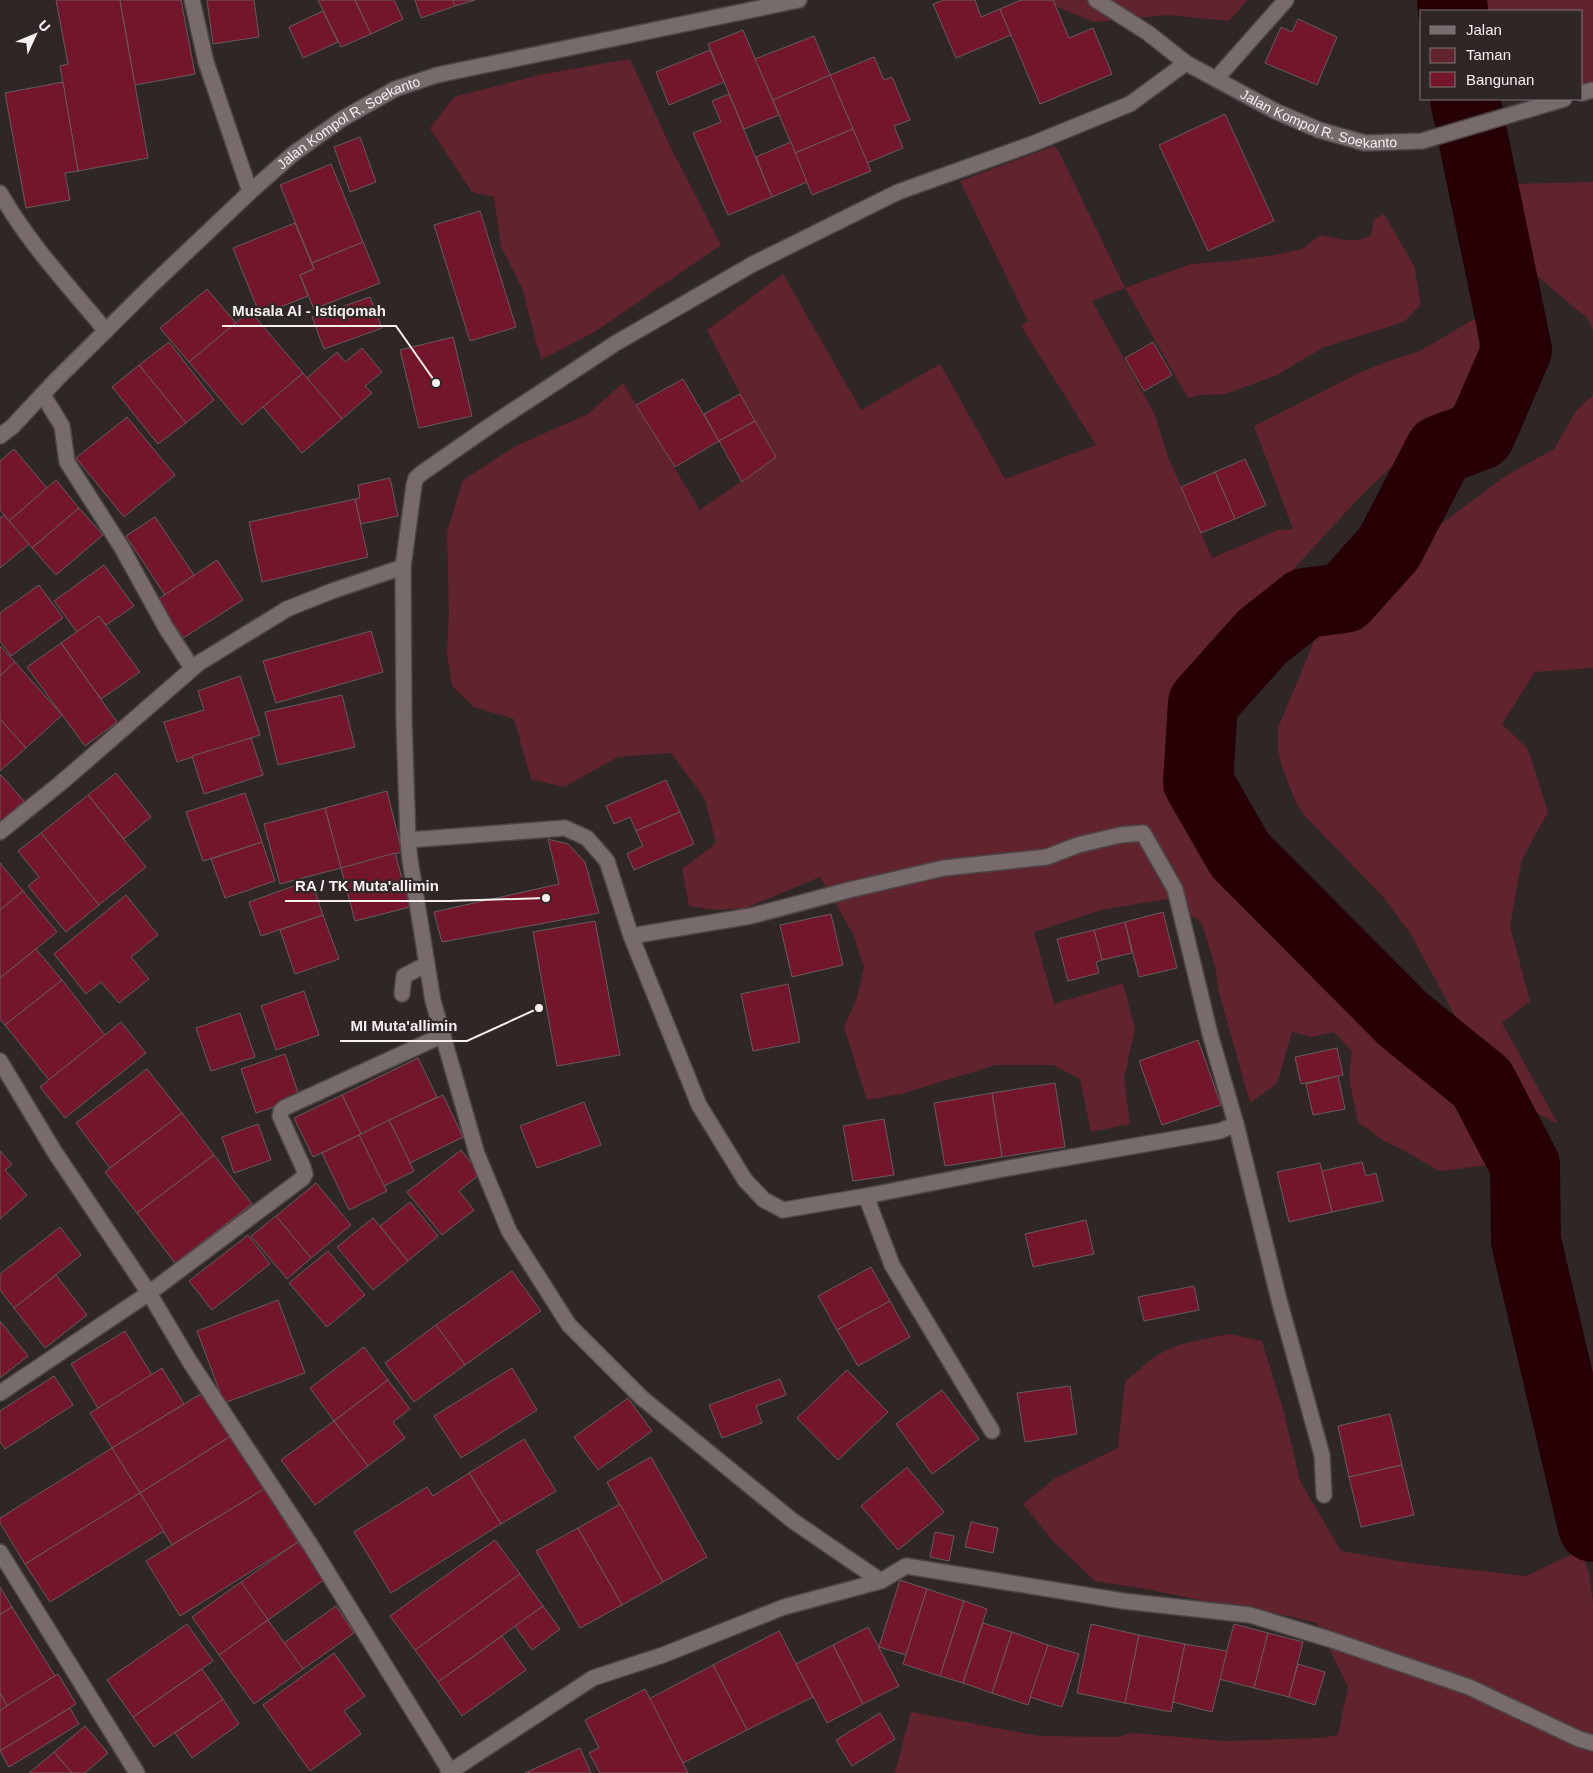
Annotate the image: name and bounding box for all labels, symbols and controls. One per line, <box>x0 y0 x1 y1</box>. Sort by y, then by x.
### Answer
north arrow <box>10 10 60 60</box>
legend <box>1420 10 1583 100</box>
text: U <box>35 17 54 35</box>
text: Jalan <box>1466 21 1502 38</box>
text: Taman <box>1466 46 1511 63</box>
text: Bangunan <box>1466 71 1534 88</box>
street label: Jalan Kompol R. Soekanto <box>274 73 422 173</box>
street label: Jalan Kompol R. Soekanto <box>1238 86 1398 151</box>
callout: Musala Al - Istiqomah <box>222 296 396 326</box>
text: Musala Al - Istiqomah <box>232 302 386 319</box>
callout: RA / TK Muta'allimin <box>285 871 449 901</box>
text: RA / TK Muta'allimin <box>295 877 439 894</box>
callout: MI Muta'allimin <box>340 1011 467 1041</box>
text: MI Muta'allimin <box>351 1017 457 1034</box>

